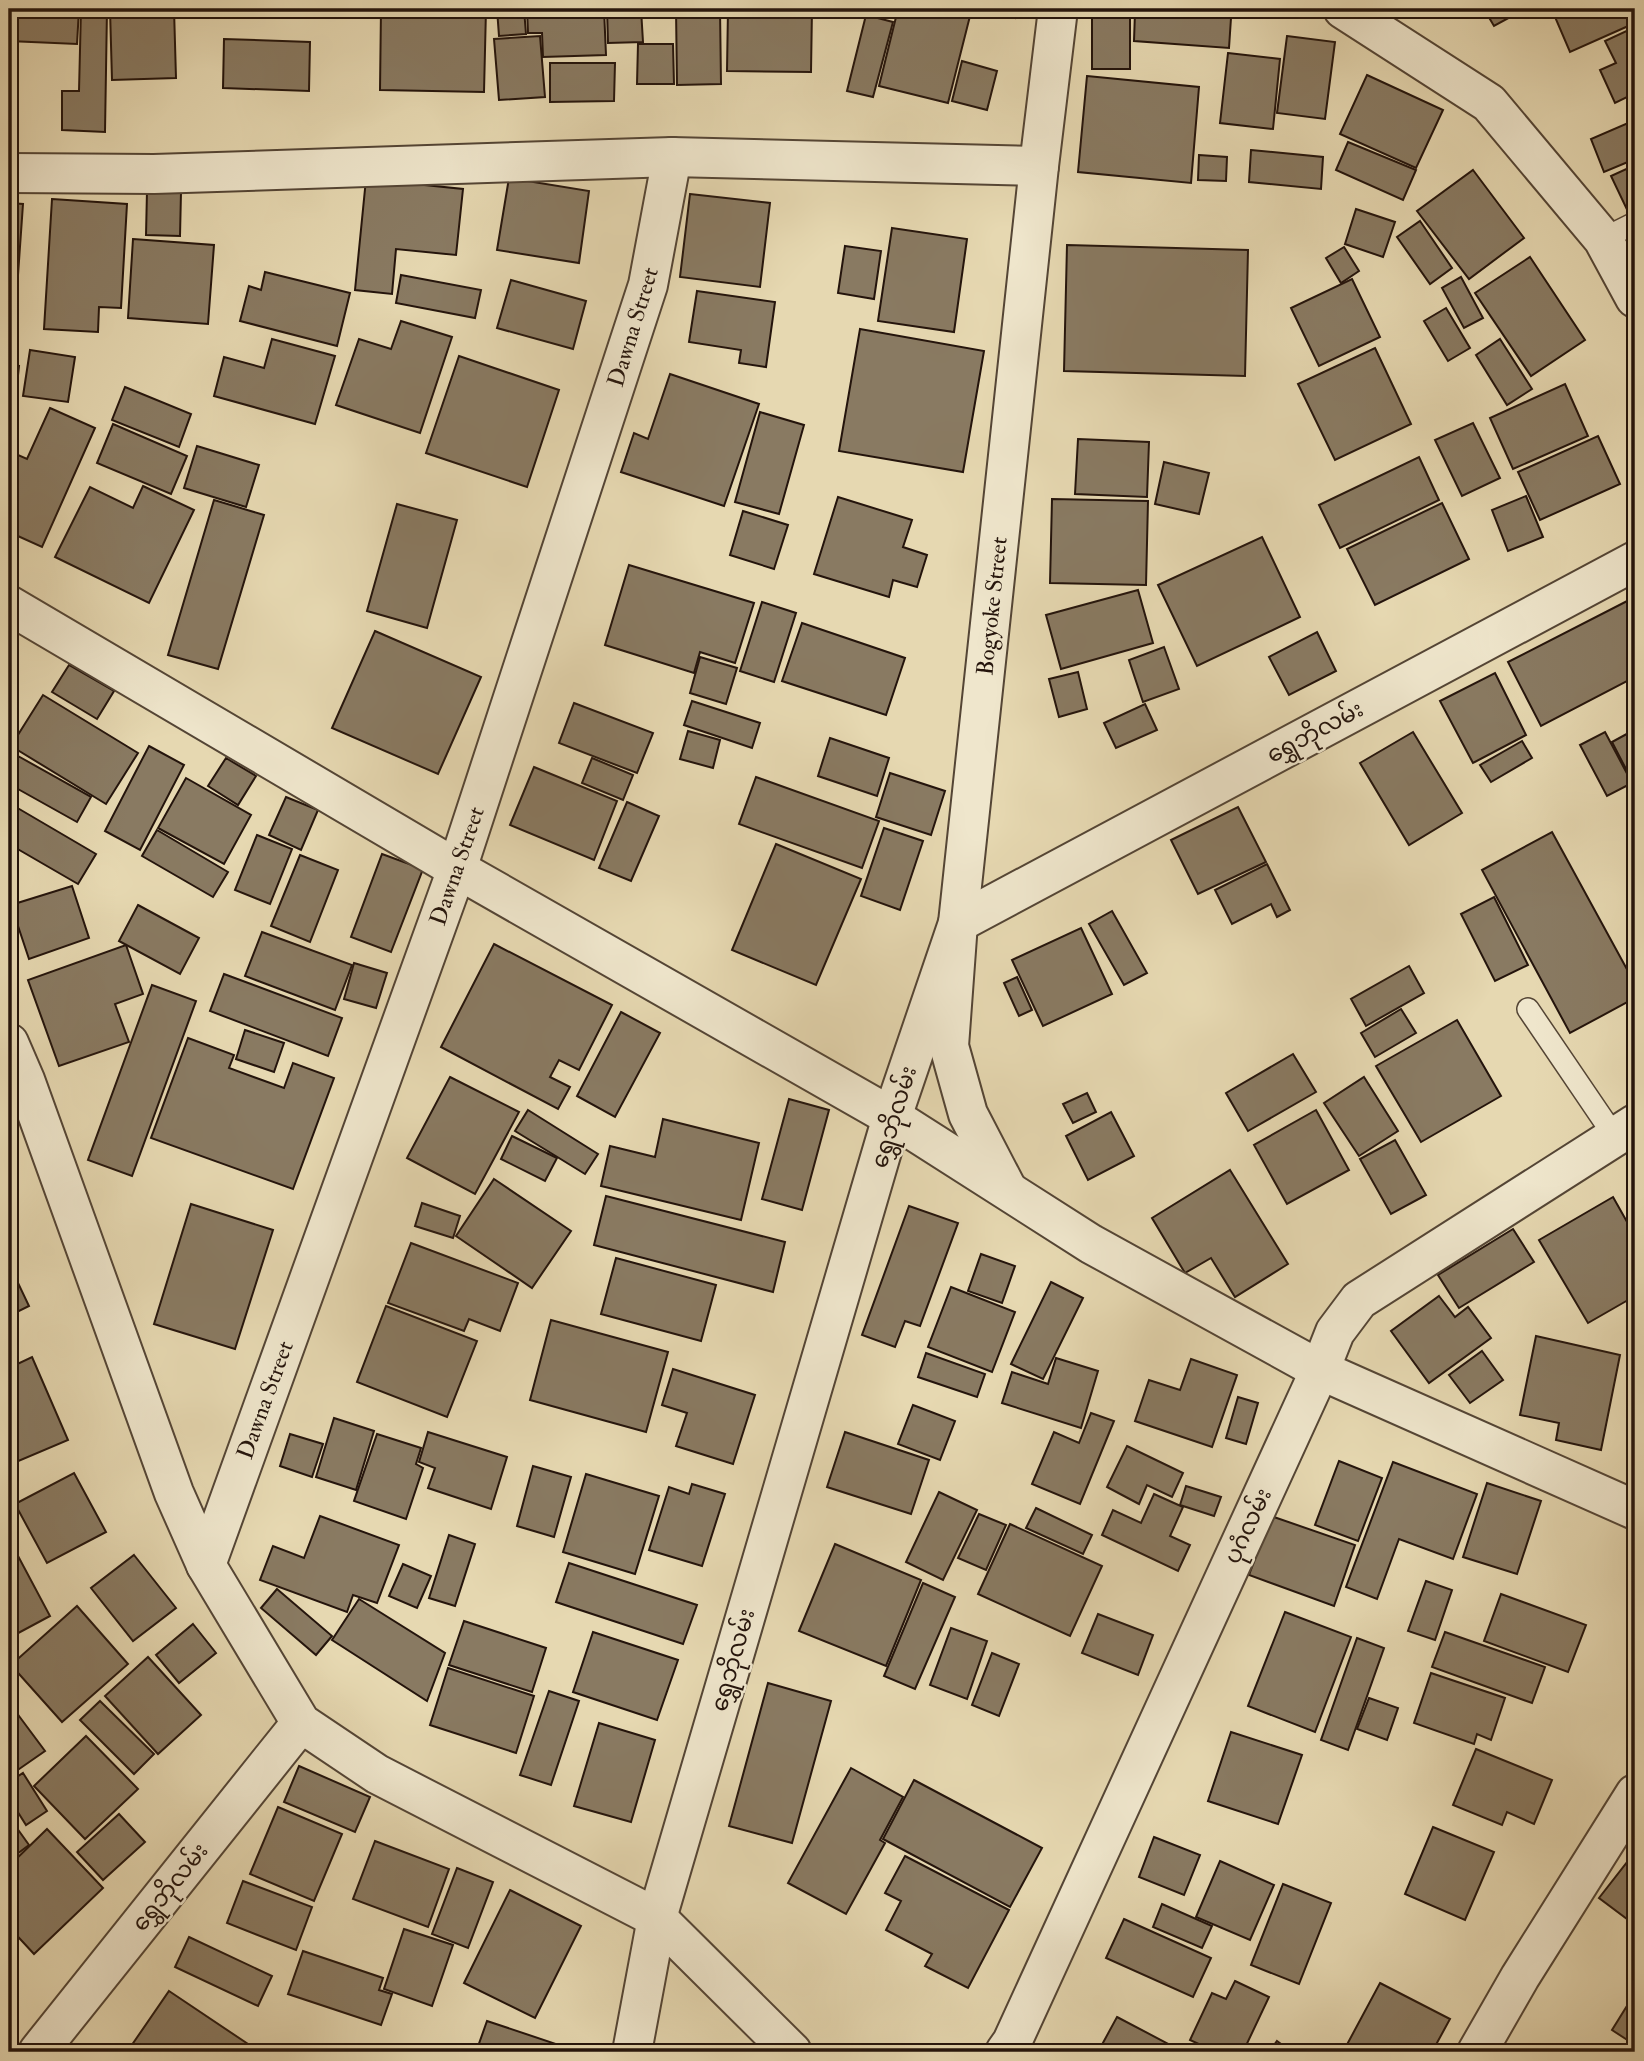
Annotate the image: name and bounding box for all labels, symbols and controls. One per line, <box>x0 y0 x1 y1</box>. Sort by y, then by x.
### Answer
street label: Dawna Street <box>601 264 665 390</box>
street label: Bogyoke Street <box>970 535 1014 677</box>
street label: ရွှေဘိုလမ်း <box>1261 693 1370 773</box>
street label: Dawna Street <box>423 803 491 929</box>
street label: ရွှေဘိုလမ်း <box>863 1062 927 1173</box>
street label: Dawna Street <box>230 1337 300 1463</box>
street label: ပုဂံလမ်း <box>1216 1483 1282 1570</box>
street label: ရွှေဘိုလမ်း <box>703 1605 765 1716</box>
street label: ရွှေဘိုလမ်း <box>124 1836 218 1940</box>

